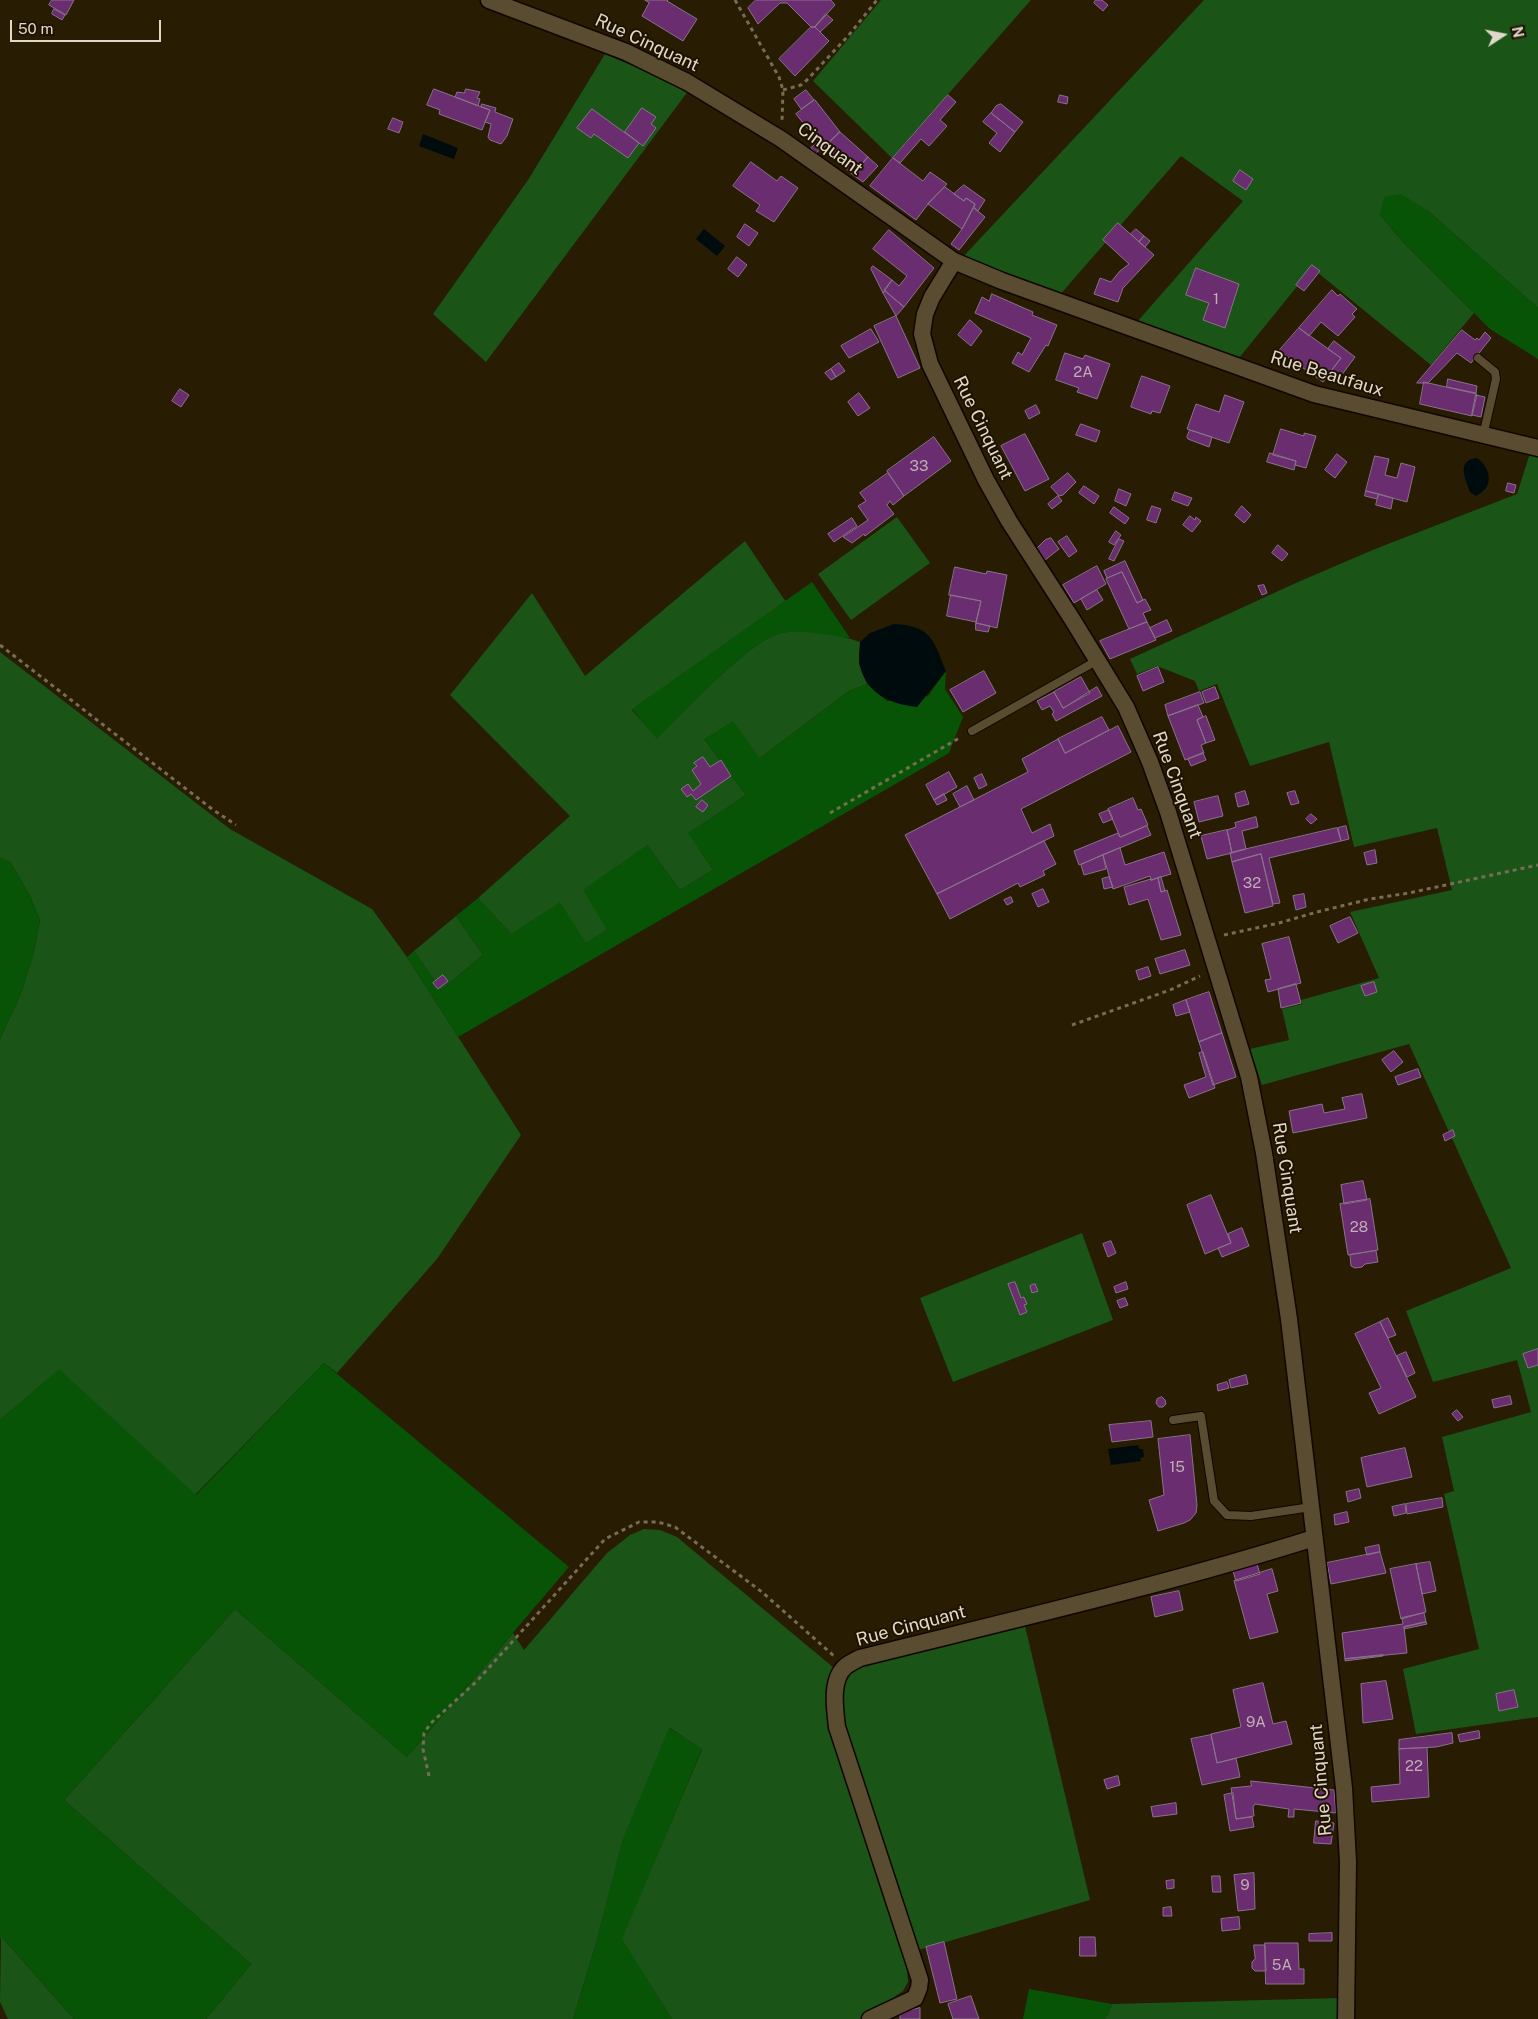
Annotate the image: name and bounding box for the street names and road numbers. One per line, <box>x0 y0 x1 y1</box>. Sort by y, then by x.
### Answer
street label: Rue Cinquant <box>591 9 703 77</box>
street label: Cinquant <box>793 118 867 180</box>
street label: Rue Beaufaux <box>1268 347 1386 401</box>
street label: Rue Cinquant <box>949 373 1017 483</box>
street label: Rue Cinquant <box>1148 728 1206 842</box>
street label: Rue Cinquant <box>1268 1121 1306 1235</box>
street label: Rue Cinquant <box>854 1601 968 1651</box>
street label: Rue Cinquant <box>1305 1723 1337 1837</box>

